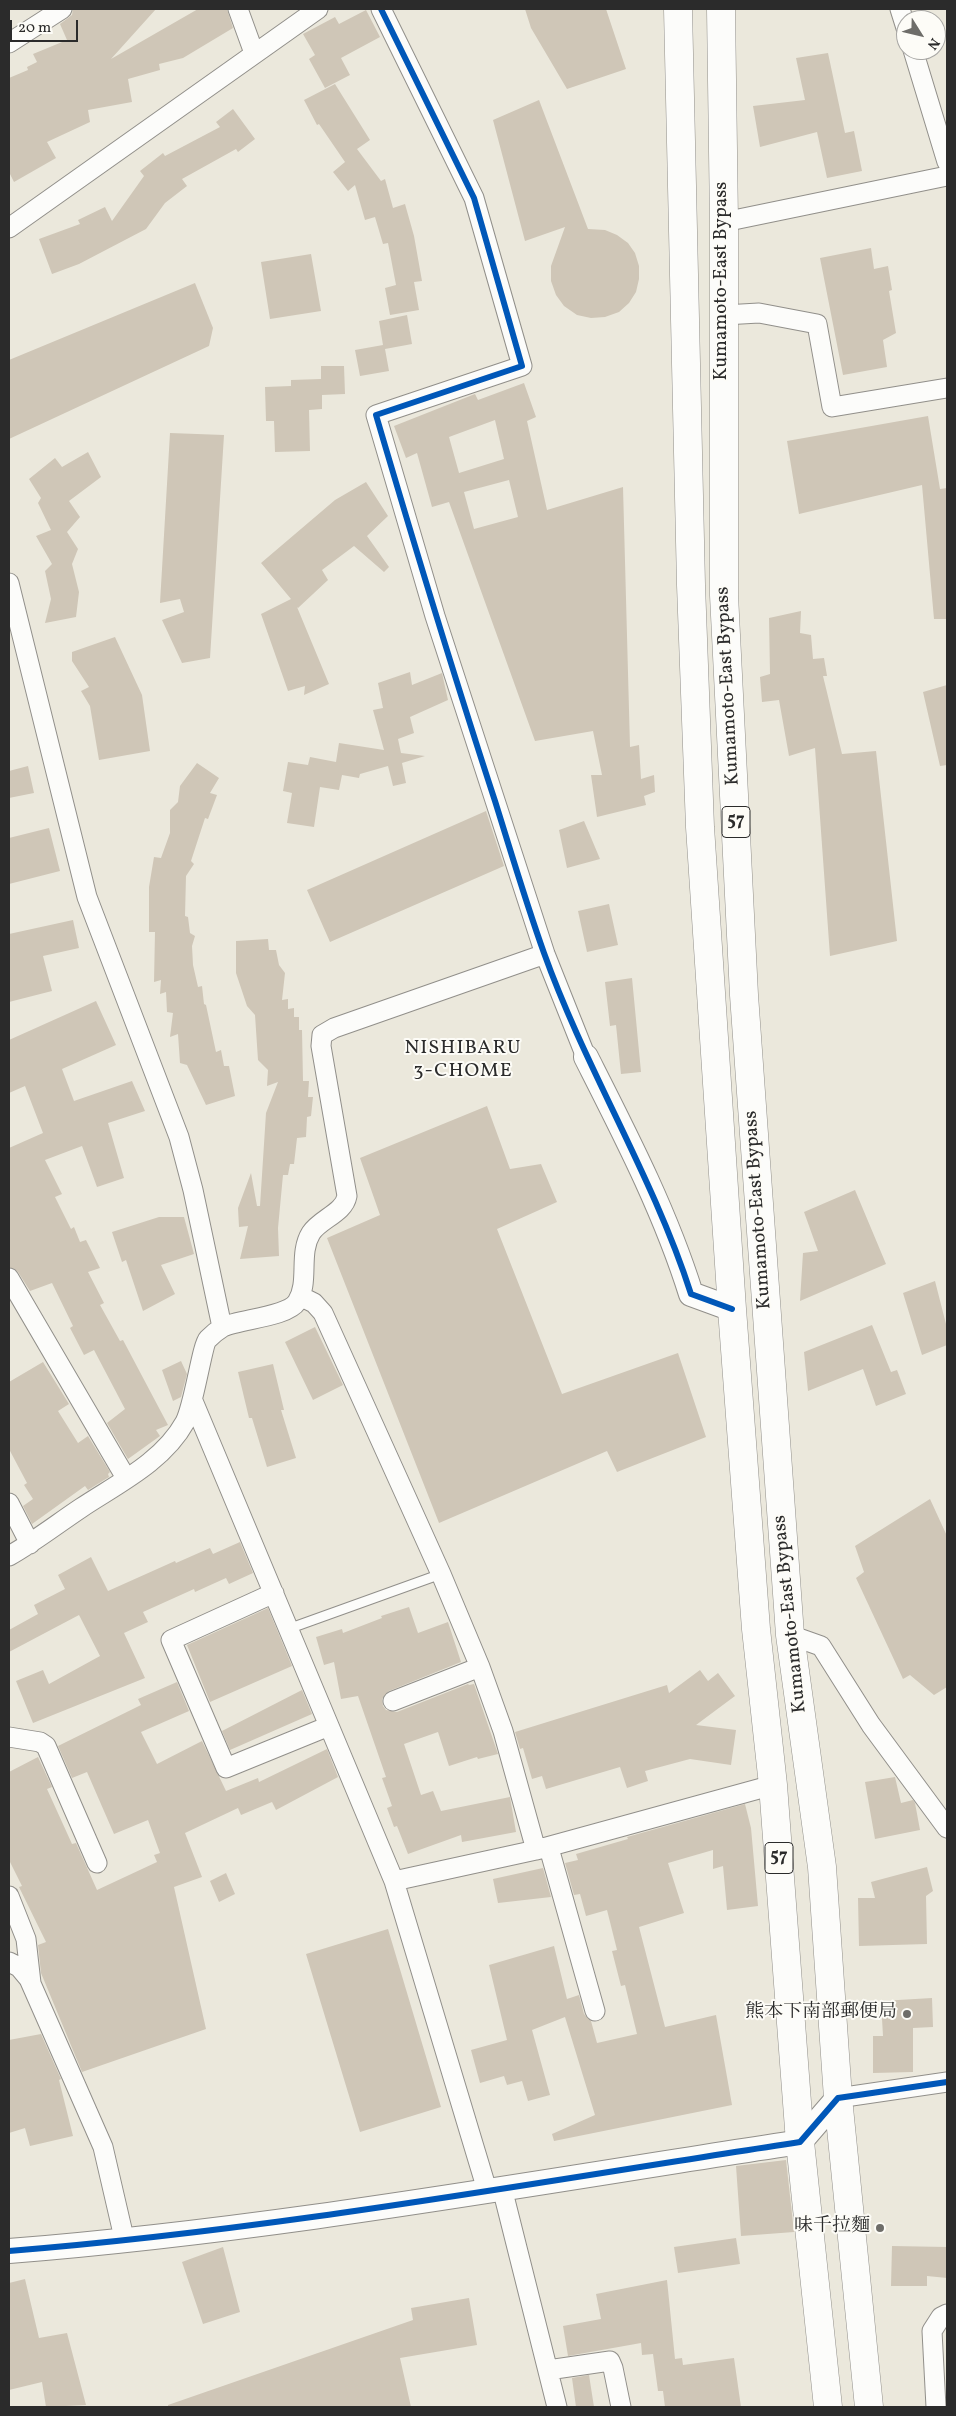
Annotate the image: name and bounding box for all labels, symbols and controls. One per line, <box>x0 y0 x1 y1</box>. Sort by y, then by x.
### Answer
scale bar <box>12 10 80 42</box>
north arrow <box>896 10 946 60</box>
text: 20 m <box>18 18 51 39</box>
text: N <box>922 34 943 53</box>
street label: Kumamoto-East Bypass <box>712 182 734 380</box>
street label: Kumamoto-East Bypass <box>712 586 746 786</box>
road number: 57 <box>722 806 750 838</box>
district label: NISHIBARU 3-CHOME <box>403 1037 523 1084</box>
street label: Kumamoto-East Bypass <box>741 1110 777 1310</box>
street label: Kumamoto-East Bypass <box>769 1514 813 1714</box>
road number: 57 <box>765 1842 793 1874</box>
place label: 熊本下南部郵便局 <box>745 2003 897 2025</box>
marker: 熊本下南部郵便局 <box>901 2008 913 2020</box>
place label: 味千拉麵 <box>794 2217 870 2239</box>
marker: 味千拉麵 <box>874 2222 886 2234</box>

